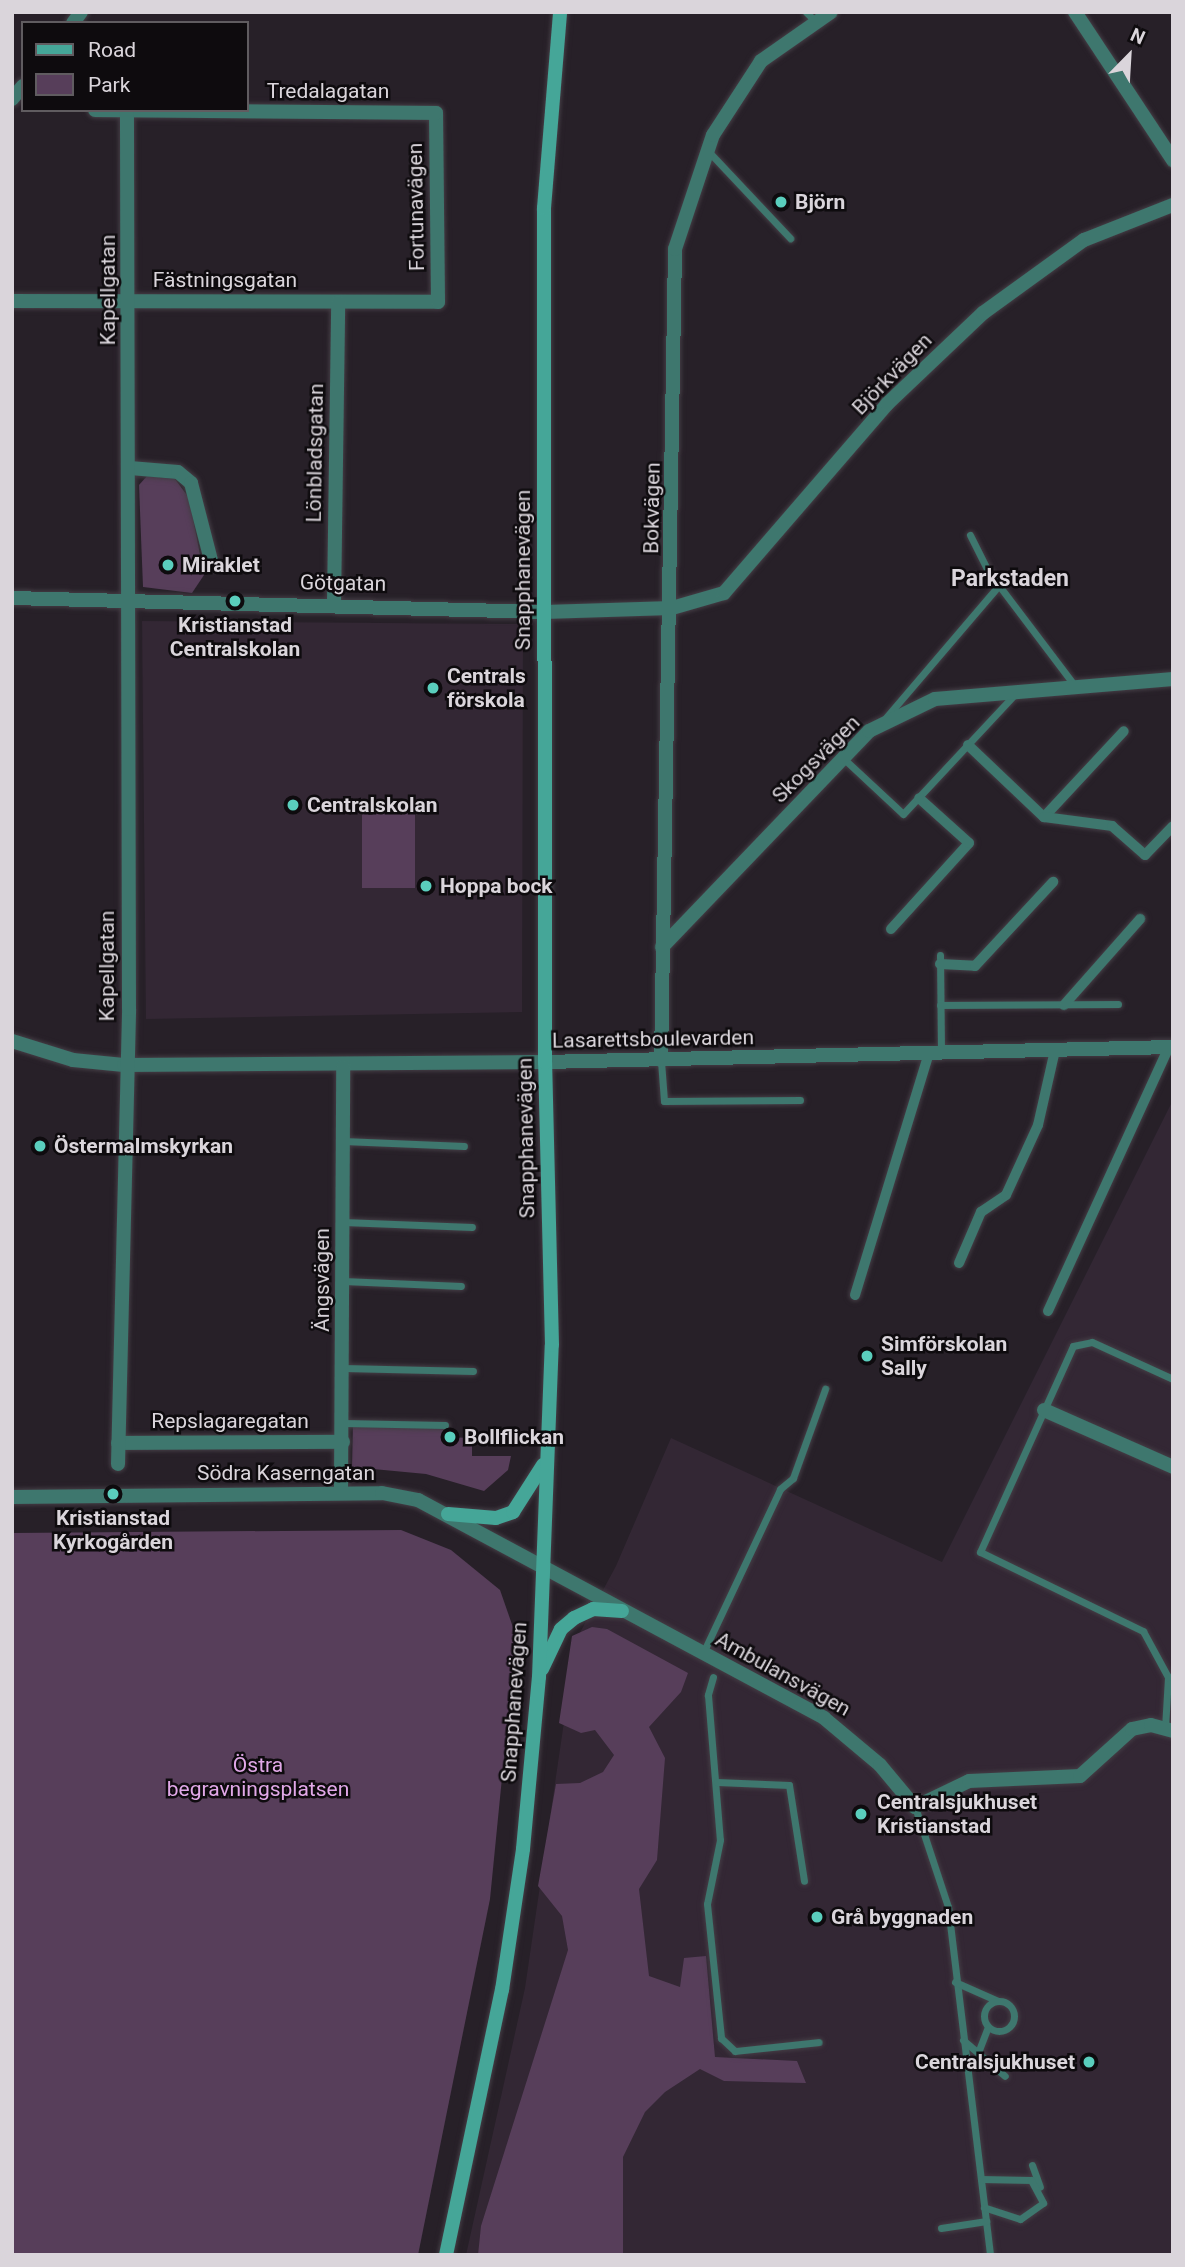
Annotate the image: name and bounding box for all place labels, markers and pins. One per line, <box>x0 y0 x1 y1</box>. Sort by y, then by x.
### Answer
place label: Björn <box>795 189 845 215</box>
marker: Björn <box>773 194 789 210</box>
place label: Miraklet <box>182 552 260 578</box>
marker: Miraklet <box>160 557 176 573</box>
marker: Kristianstad Centralskolan <box>227 593 243 609</box>
place label: Kristianstad Centralskolan <box>170 612 300 662</box>
place label: Centrals förskola <box>447 663 526 713</box>
marker: Centrals förskola <box>425 680 441 696</box>
place label: Centralskolan <box>307 792 438 818</box>
marker: Centralskolan <box>285 797 301 813</box>
place label: Hoppa bock <box>440 873 553 899</box>
marker: Hoppa bock <box>418 878 434 894</box>
place label: Östermalmskyrkan <box>54 1133 233 1159</box>
marker: Östermalmskyrkan <box>32 1138 48 1154</box>
place label: Simförskolan Sally <box>881 1331 1007 1381</box>
marker: Simförskolan Sally <box>859 1348 875 1364</box>
place label: Bollflickan <box>464 1424 564 1450</box>
marker: Bollflickan <box>442 1429 458 1445</box>
marker: Kristianstad Kyrkogården <box>105 1486 121 1502</box>
place label: Kristianstad Kyrkogården <box>53 1505 173 1555</box>
place label: Centralsjukhuset Kristianstad <box>877 1789 1037 1839</box>
marker: Centralsjukhuset Kristianstad <box>851 1804 871 1824</box>
place label: Grå byggnaden <box>831 1904 973 1930</box>
marker: Grå byggnaden <box>809 1909 825 1925</box>
place label: Centralsjukhuset <box>915 2049 1075 2075</box>
marker: Centralsjukhuset <box>1081 2054 1097 2070</box>

